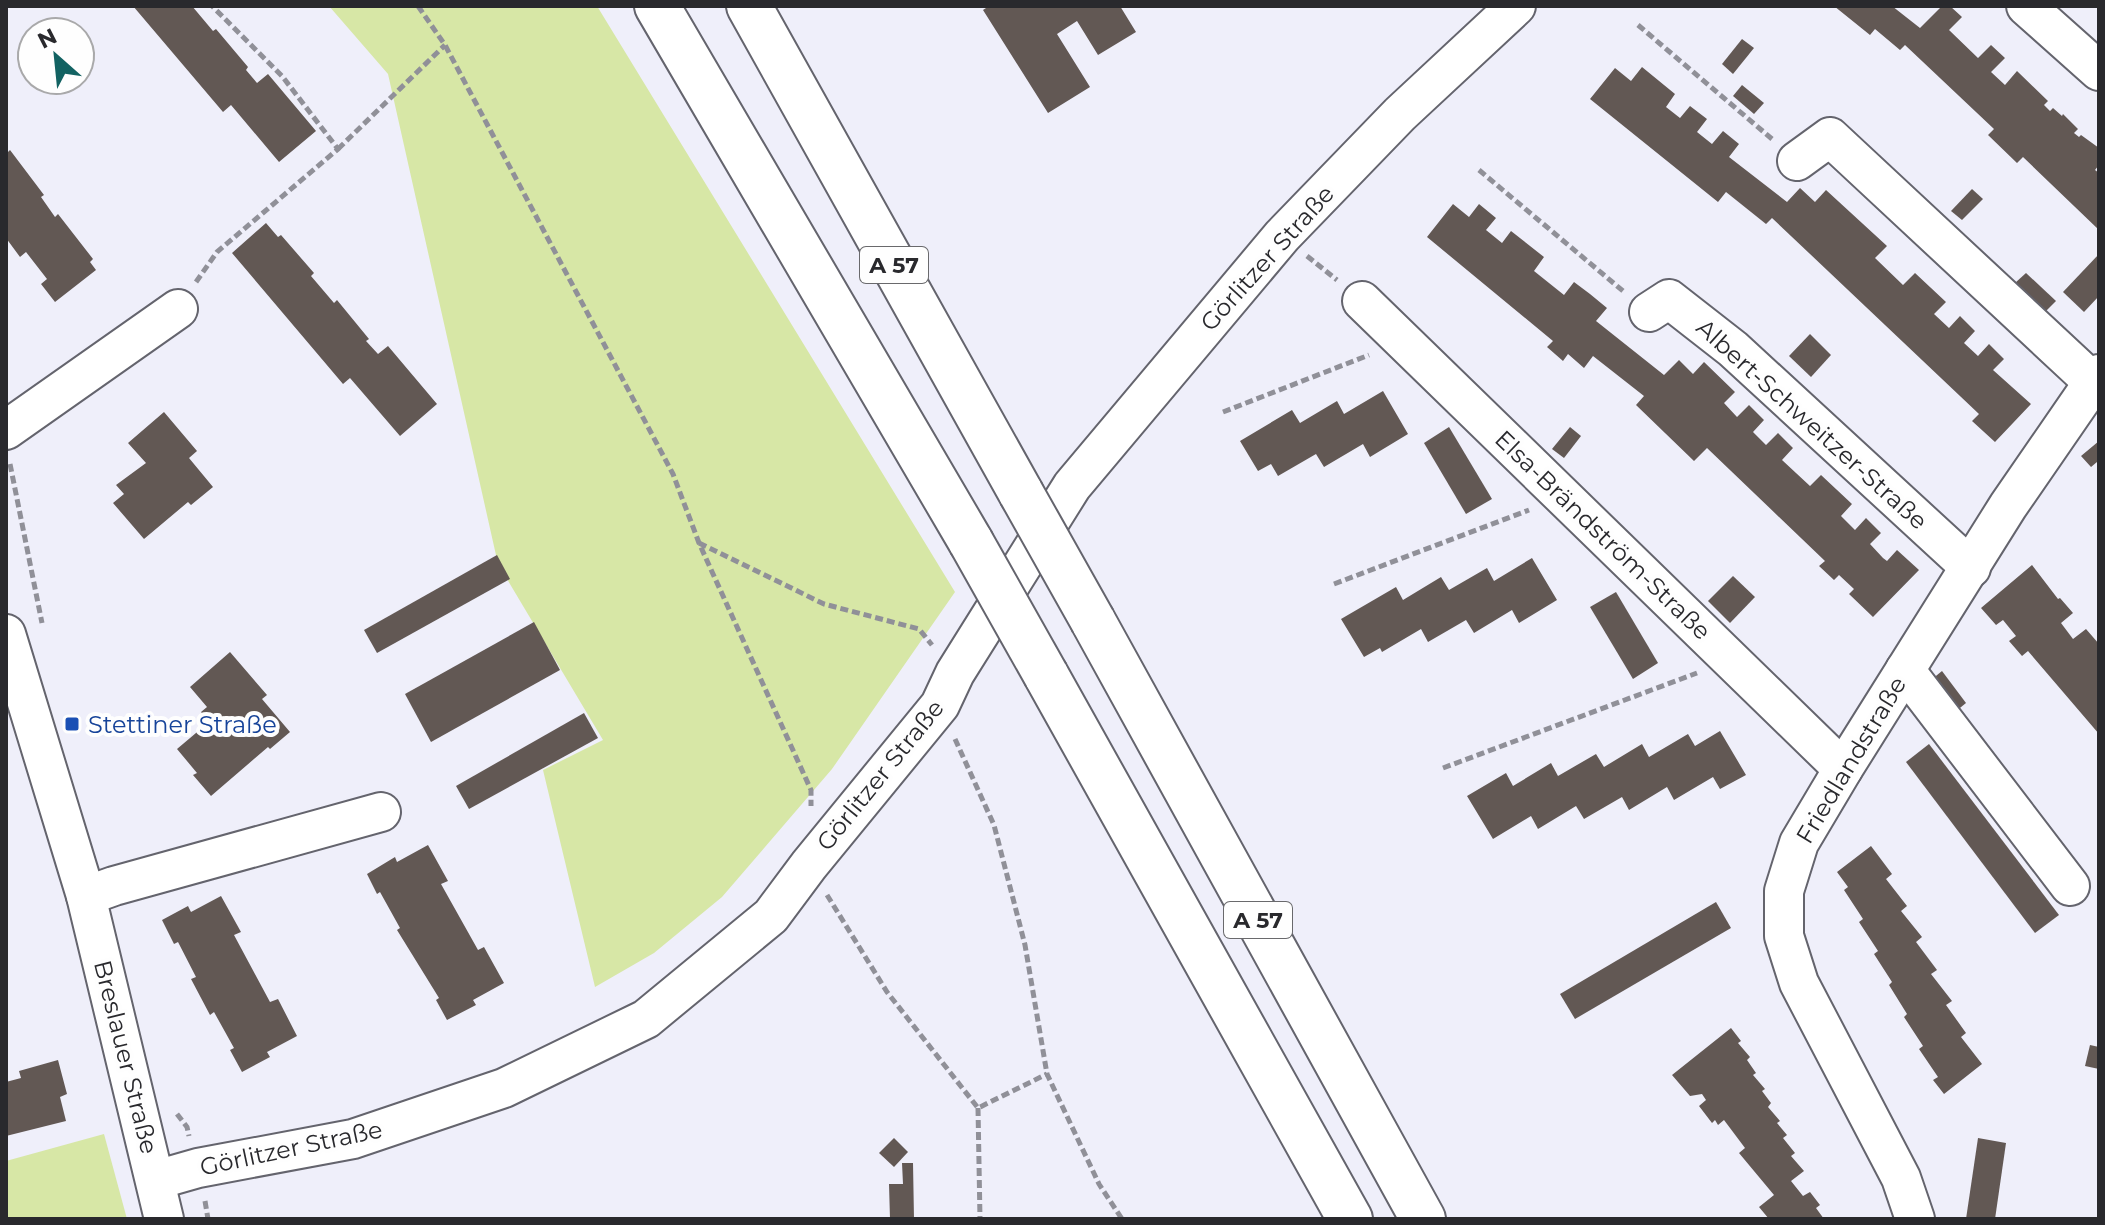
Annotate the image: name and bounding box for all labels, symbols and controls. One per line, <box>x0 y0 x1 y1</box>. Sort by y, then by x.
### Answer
north arrow <box>16 16 96 96</box>
text: N <box>33 23 61 55</box>
street label: Görlitzer Straße <box>1194 179 1340 337</box>
road number: A 57 <box>860 247 928 283</box>
street label: Albert-Schweitzer-Straße <box>1691 313 1933 535</box>
street label: Elsa-Brändström-Straße <box>1489 424 1717 646</box>
street label: Friedlandstraße <box>1790 671 1912 849</box>
street label: Görlitzer Straße <box>810 694 950 856</box>
place label: Stettiner Straße <box>88 710 277 739</box>
marker: Stettiner Straße <box>63 715 81 733</box>
road number: A 57 <box>1224 902 1292 938</box>
street label: Breslauer Straße <box>88 957 164 1157</box>
street label: Görlitzer Straße <box>197 1115 385 1181</box>

